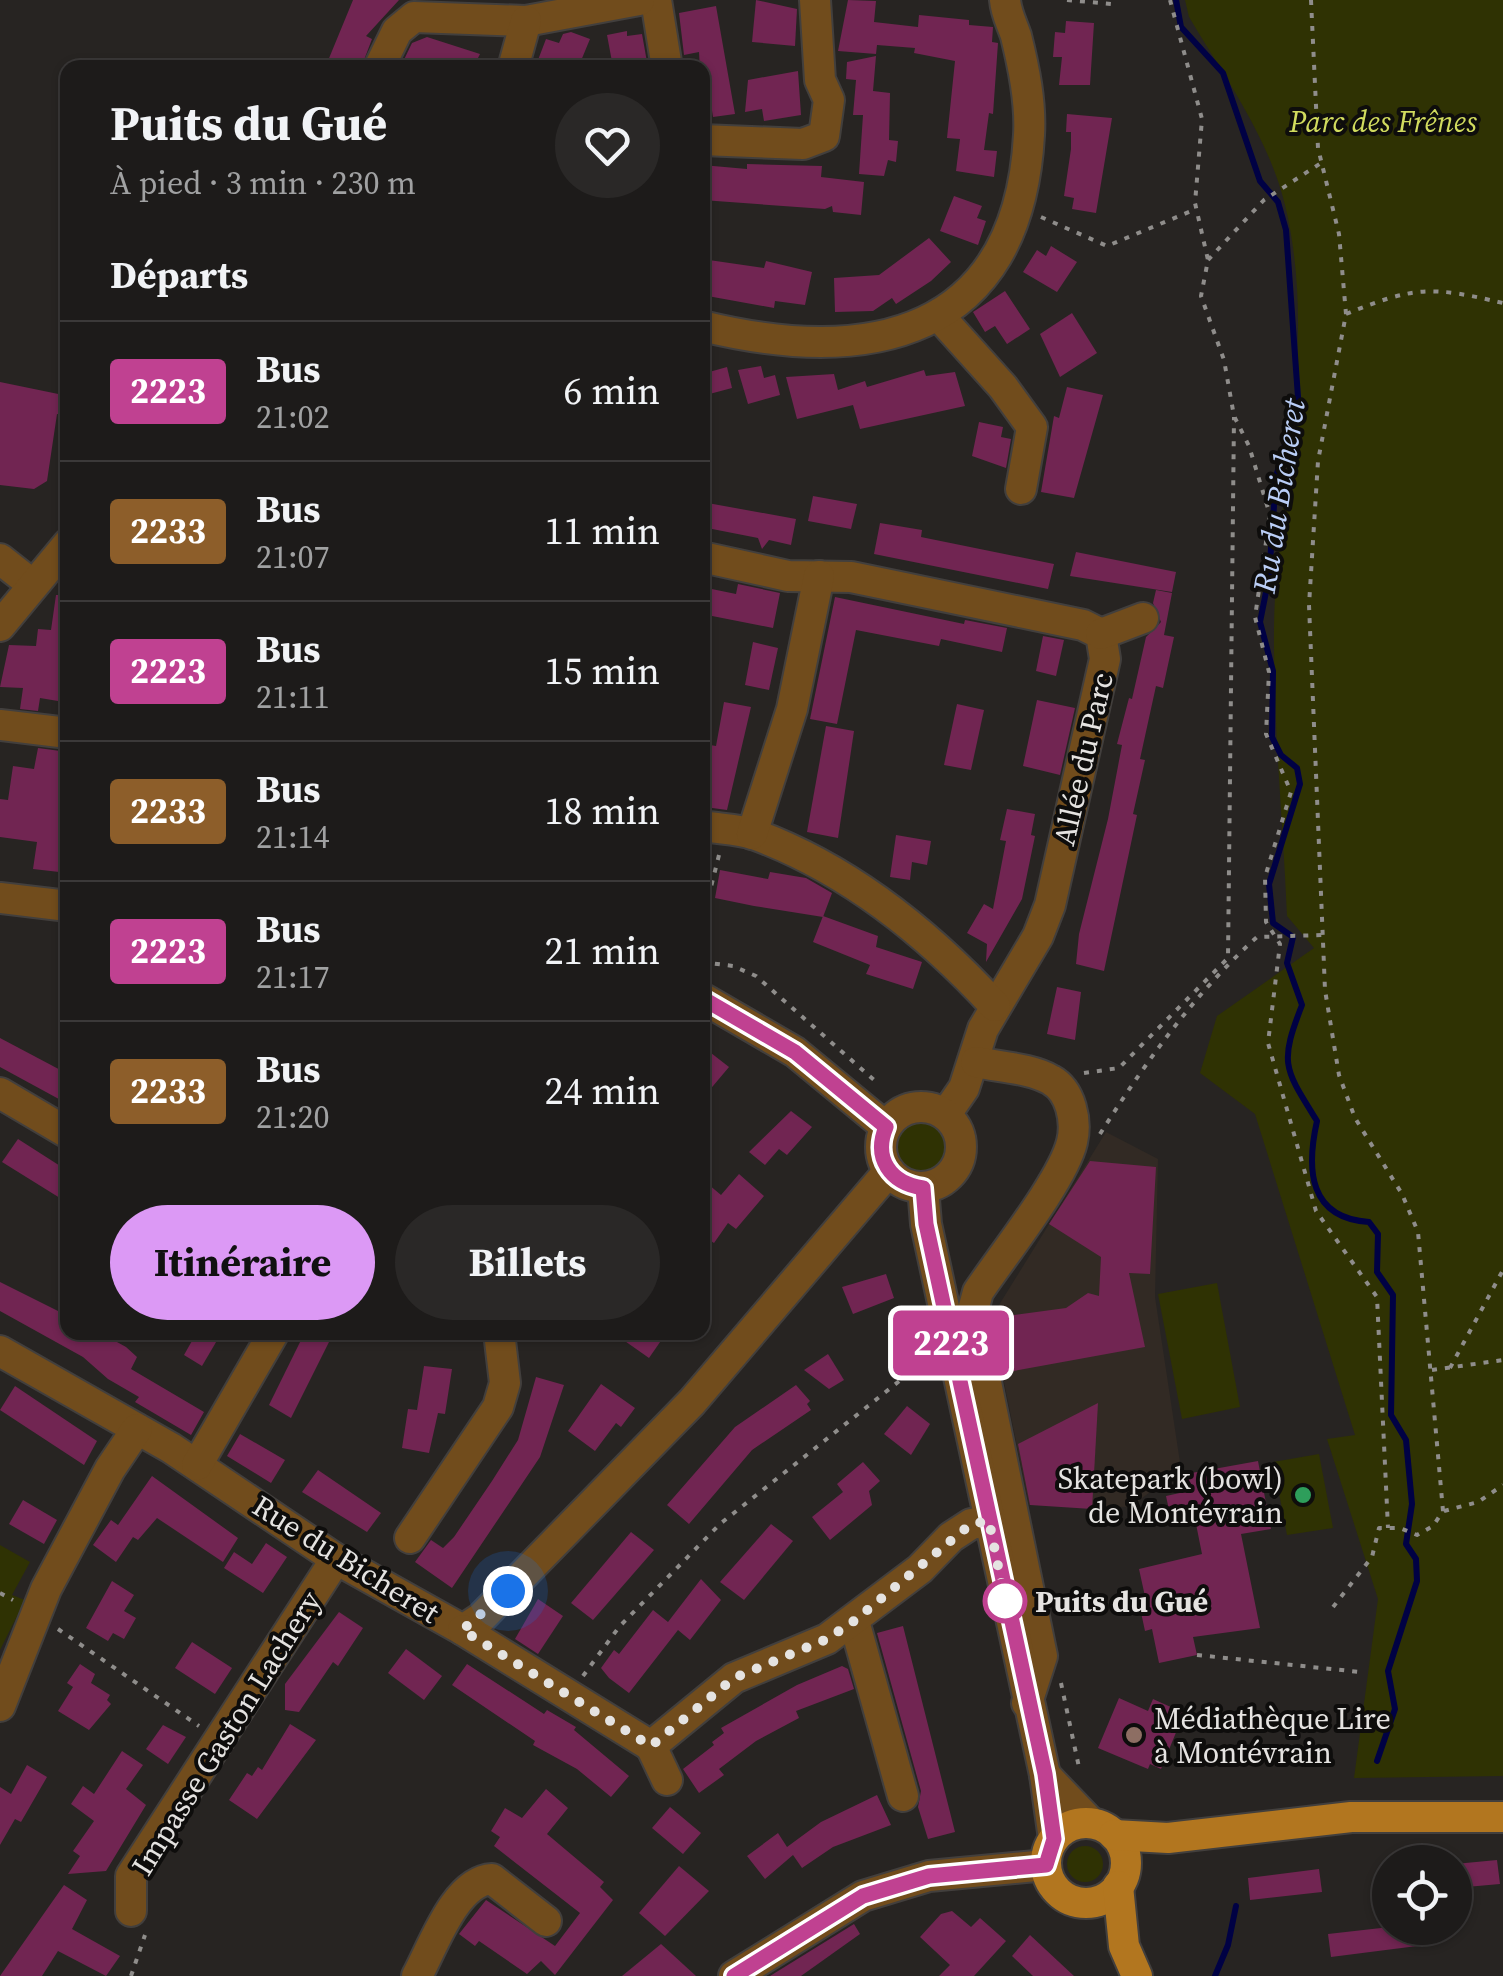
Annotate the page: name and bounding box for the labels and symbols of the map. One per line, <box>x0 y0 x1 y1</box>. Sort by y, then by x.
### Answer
park label: Parc des Frênes <box>1288 101 1477 142</box>
water label: Ru du Bicheret <box>1242 394 1316 597</box>
street label: Allée du Parc <box>1043 668 1123 850</box>
line badge: 2223 <box>881 1310 1021 1376</box>
place label: Skatepark (bowl) de Montévrain <box>1058 1458 1283 1533</box>
marker: Skatepark (bowl) de Montévrain <box>1292 1484 1314 1506</box>
street label: Rue du Bicheret <box>245 1485 447 1633</box>
your location <box>483 1566 533 1616</box>
marker: Puits du Gué <box>984 1580 1026 1622</box>
place label: Puits du Gué <box>1035 1581 1208 1622</box>
street label: Impasse Gaston Lachery <box>122 1582 331 1883</box>
place label: Médiathèque Lire à Montévrain <box>1154 1698 1391 1773</box>
marker: Médiathèque Lire à Montévrain <box>1123 1724 1145 1746</box>

